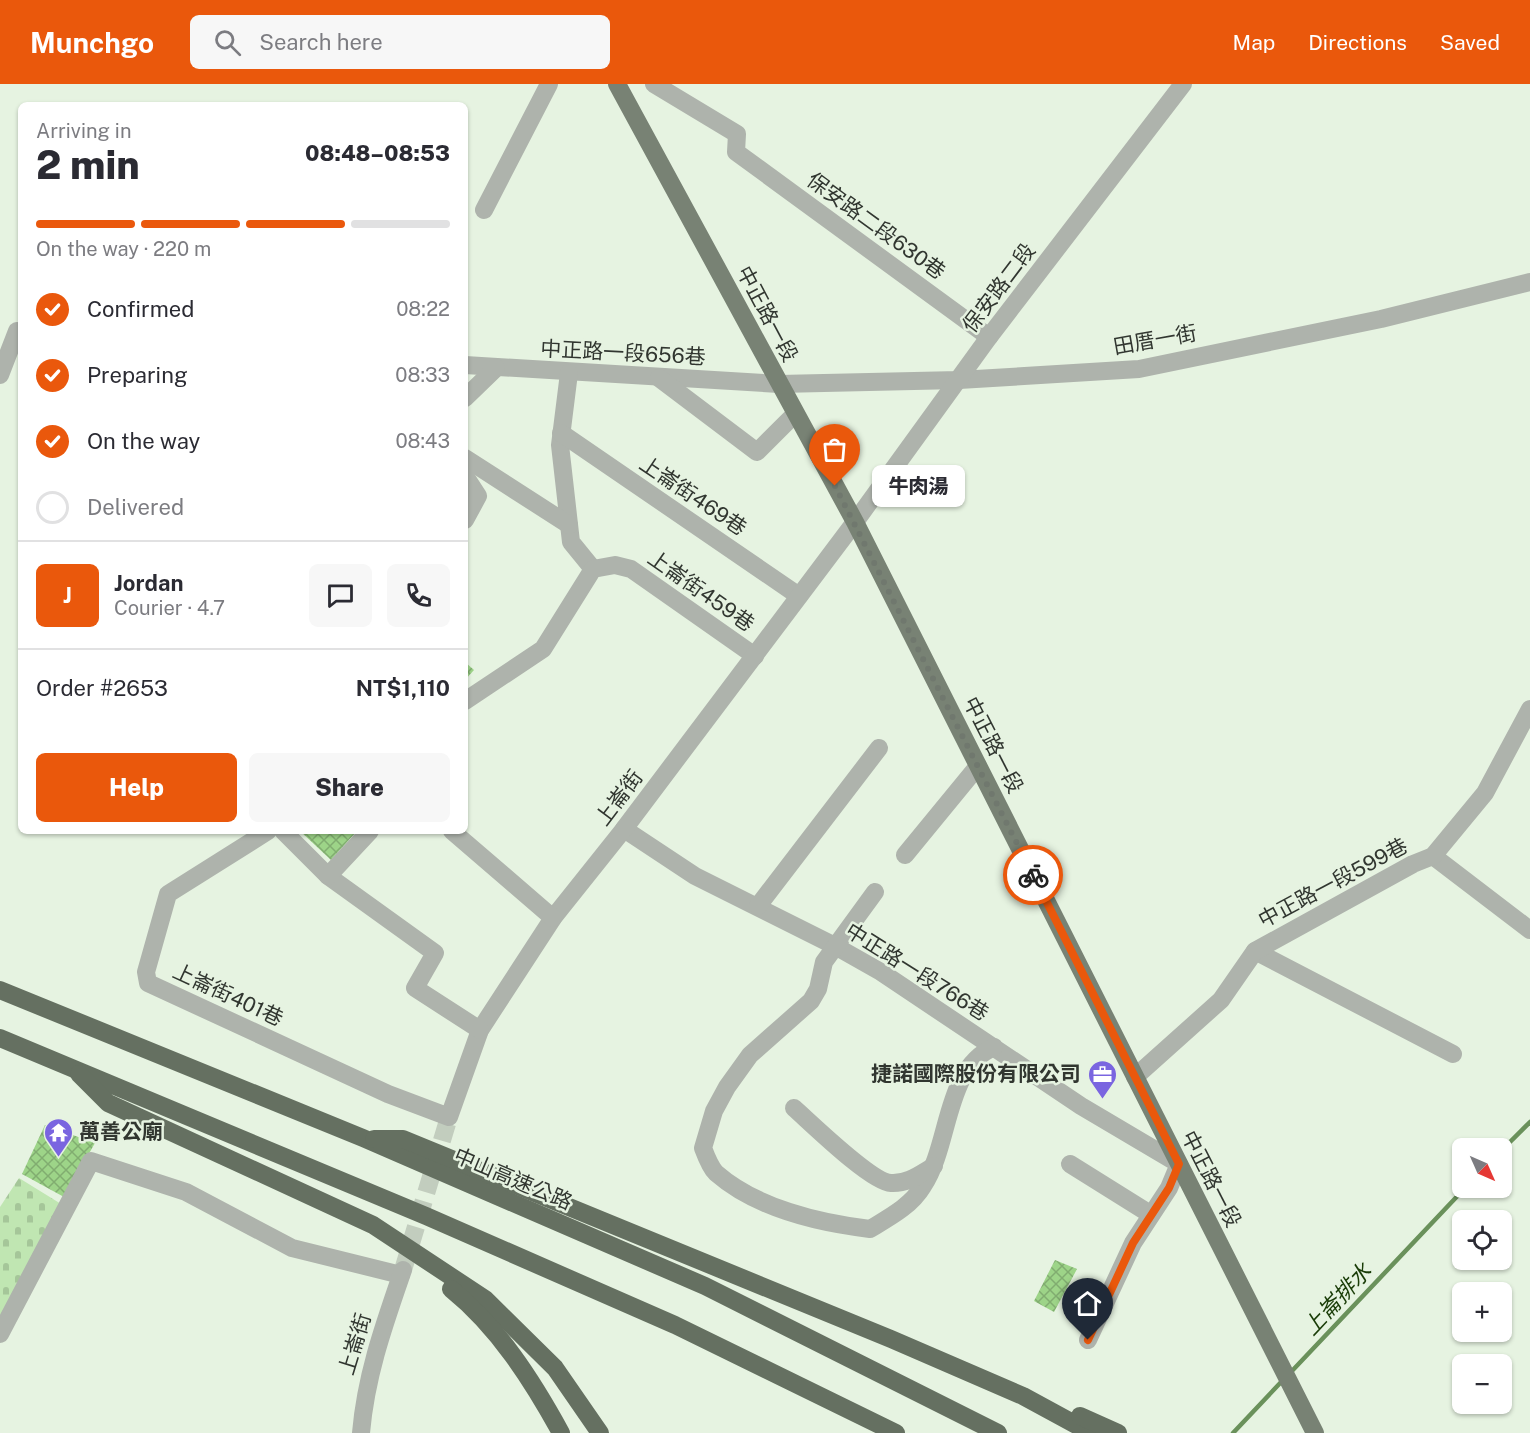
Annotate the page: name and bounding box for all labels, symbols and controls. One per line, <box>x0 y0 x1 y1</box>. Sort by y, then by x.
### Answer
search box <box>190 15 610 69</box>
text: Munchgo <box>30 26 154 59</box>
icon: search <box>211 26 244 59</box>
text: Search here <box>259 29 383 55</box>
text: Map <box>1233 30 1275 55</box>
text: Directions <box>1308 30 1407 55</box>
text: Saved <box>1440 30 1500 55</box>
text: Arriving in <box>36 119 131 143</box>
text: 08:48–08:53 <box>305 140 450 166</box>
text: 2 min <box>36 142 140 188</box>
street label: 保安路二段630巷 <box>802 167 950 284</box>
text: On the way · 220 m <box>36 237 211 261</box>
street label: 保安路二段 <box>957 238 1040 337</box>
street label: 中正路一段 <box>732 262 803 366</box>
icon: check <box>36 293 69 326</box>
text: Confirmed <box>87 296 194 322</box>
text: 08:22 <box>396 297 450 321</box>
street label: 田厝一街 <box>1111 320 1198 359</box>
street label: 中正路一段656巷 <box>540 336 706 369</box>
icon: check <box>36 359 69 392</box>
text: Preparing <box>87 362 188 388</box>
text: 08:33 <box>395 363 450 387</box>
pin <box>809 424 860 486</box>
icon: check <box>36 425 69 458</box>
text: On the way <box>87 428 200 454</box>
text: 08:43 <box>395 429 450 453</box>
icon: bag <box>818 433 851 466</box>
street label: 上崙街469巷 <box>635 451 751 540</box>
callout: 牛肉湯 <box>871 465 964 507</box>
text: 牛肉湯 <box>889 474 949 498</box>
text: Delivered <box>87 494 184 520</box>
street label: 上崙街459巷 <box>643 545 759 636</box>
button: chat <box>309 564 372 627</box>
button: phone <box>387 564 450 627</box>
text: Jordan <box>114 570 183 596</box>
text: J <box>63 582 72 608</box>
text: Courier · 4.7 <box>114 596 225 620</box>
text: Order #2653 <box>36 675 168 701</box>
text: NT$1,110 <box>356 675 450 701</box>
street label: 中正路一段 <box>958 692 1028 797</box>
button: Help <box>36 753 237 822</box>
button: Share <box>249 753 450 822</box>
street label: 上崙街 <box>590 765 648 830</box>
street label: 中正路一段599巷 <box>1254 833 1412 932</box>
courier <box>1003 845 1063 905</box>
icon: bike <box>1017 859 1050 892</box>
street label: 中正路一段766巷 <box>841 917 994 1026</box>
street label: 上崙街401巷 <box>169 958 287 1031</box>
office icon: 捷諾國際股份有限公司 <box>1086 1058 1118 1100</box>
place label: 捷諾國際股份有限公司 <box>871 1061 1081 1086</box>
temple icon: 萬善公廟 <box>42 1116 74 1158</box>
place label: 萬善公廟 <box>79 1119 163 1144</box>
street label: 中正路一段 <box>1176 1126 1246 1231</box>
north arrow <box>1452 1138 1512 1198</box>
map controls <box>1452 1138 1512 1414</box>
street label: 中山高速公路 <box>450 1142 576 1215</box>
button: locate <box>1452 1210 1512 1270</box>
water label: 上崙排水 <box>1297 1257 1377 1340</box>
pin <box>1062 1278 1113 1340</box>
button: + <box>1452 1282 1512 1342</box>
icon: home <box>1071 1287 1104 1320</box>
street label: 上崙街 <box>333 1310 376 1378</box>
button: − <box>1452 1354 1512 1414</box>

